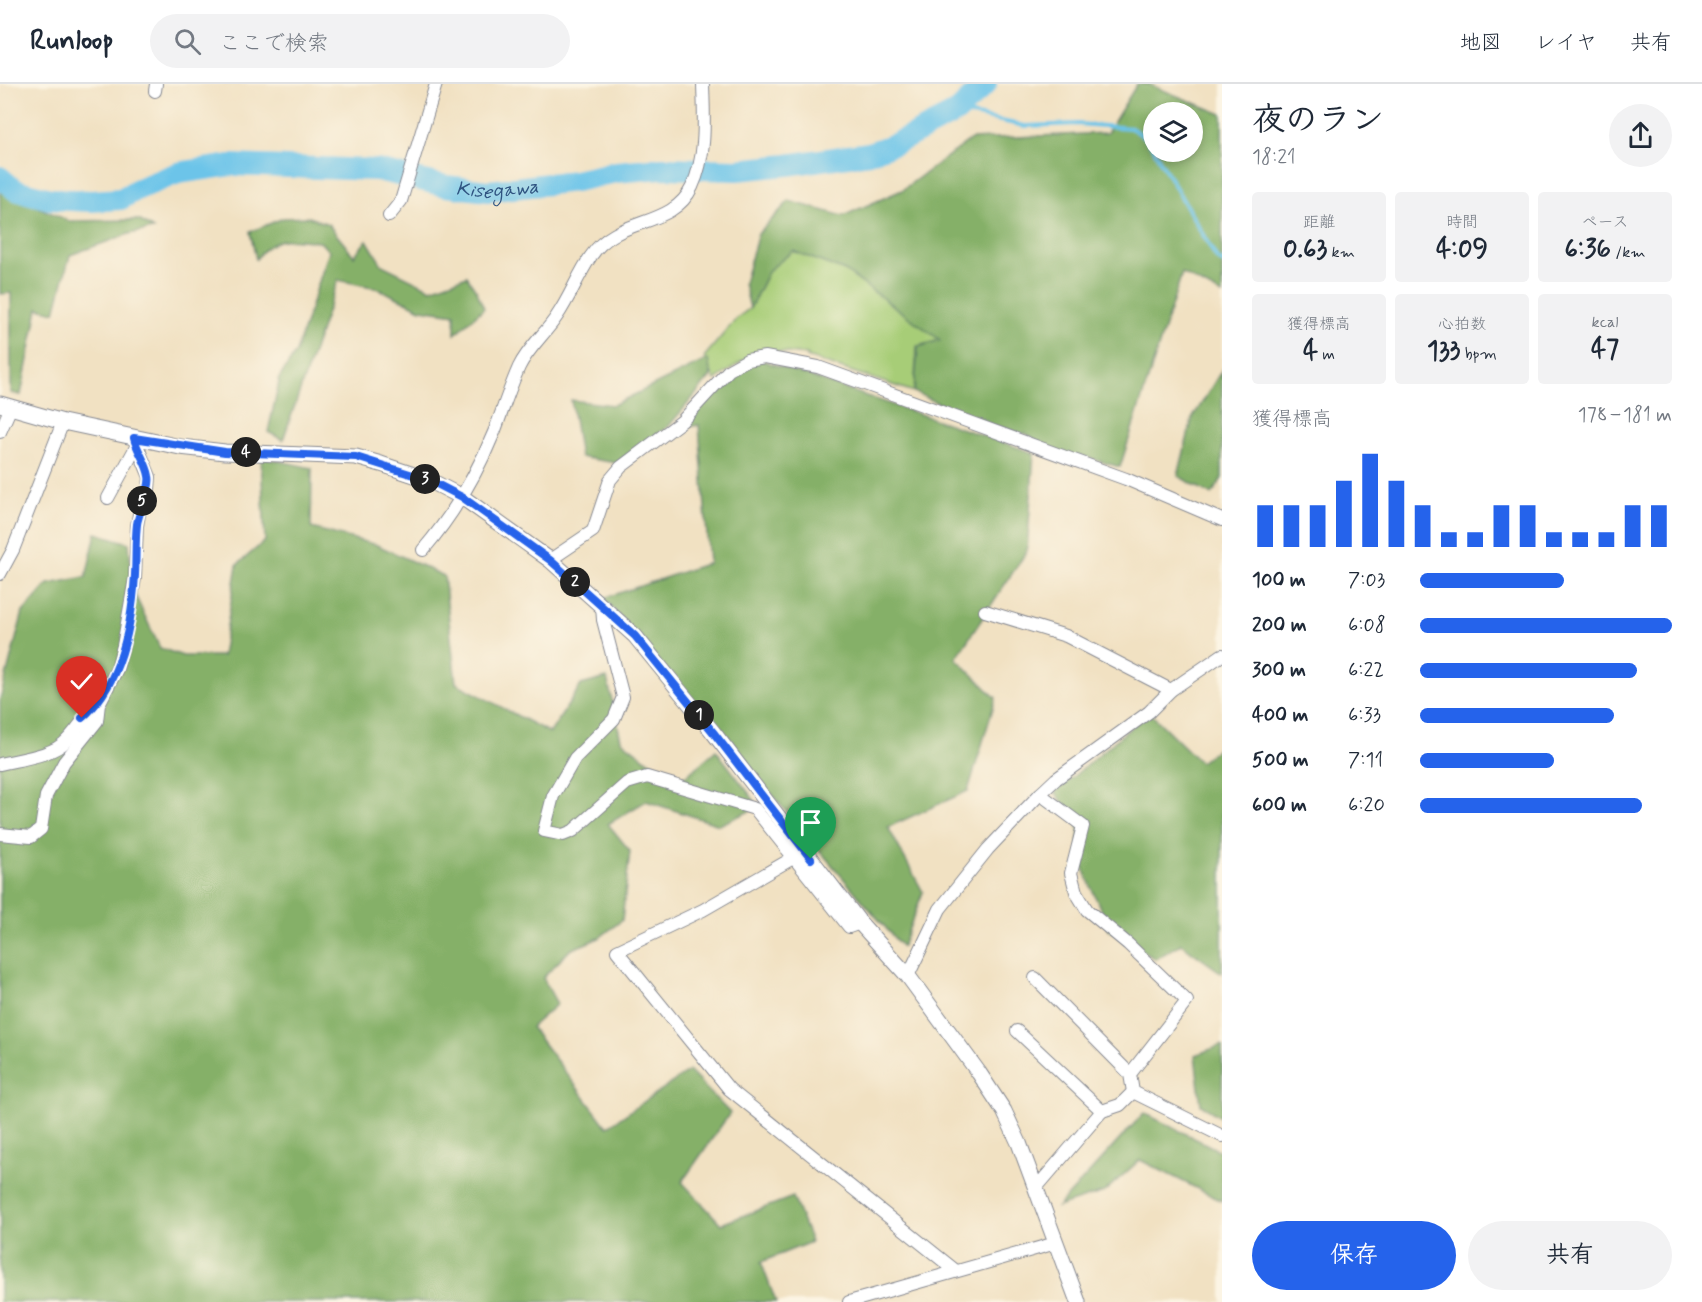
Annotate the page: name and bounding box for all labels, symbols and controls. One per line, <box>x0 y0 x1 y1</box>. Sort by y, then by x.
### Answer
search box <box>150 14 570 68</box>
text: Runloop <box>30 23 114 60</box>
icon: search <box>171 25 204 58</box>
text: 地図 <box>1460 29 1502 57</box>
text: レイヤ <box>1535 29 1597 57</box>
text: 共有 <box>1630 29 1672 57</box>
text: ここで検索 <box>219 30 329 58</box>
text: 夜のラン <box>1252 99 1384 143</box>
map controls <box>1143 102 1203 162</box>
button: layers <box>1143 102 1203 162</box>
button: share <box>1609 104 1672 167</box>
text: 18:21 <box>1252 144 1296 171</box>
water label: Kisegawa <box>454 173 540 208</box>
text: 距離 <box>1303 212 1335 233</box>
text: 時間 <box>1446 212 1478 233</box>
text: ペース <box>1581 212 1629 233</box>
text: 0.63 <box>1283 233 1327 267</box>
text: 4:09 <box>1436 233 1488 267</box>
text: 6:36 <box>1564 233 1611 267</box>
text: km <box>1327 242 1355 263</box>
text: /km <box>1611 242 1646 263</box>
text: kcal <box>1592 312 1618 333</box>
text: 獲得標高 <box>1287 314 1351 335</box>
text: 心拍数 <box>1438 314 1486 335</box>
text: 47 <box>1591 333 1619 367</box>
text: 4 <box>1303 335 1318 369</box>
text: 133 <box>1427 335 1460 369</box>
text: m <box>1318 344 1335 365</box>
text: bpm <box>1460 344 1497 365</box>
text: 178–181 m <box>1578 402 1672 429</box>
text: 獲得標高 <box>1252 406 1332 433</box>
pin: 4 <box>231 437 261 467</box>
text: 4 <box>241 441 251 462</box>
pin: 3 <box>410 464 440 494</box>
text: 3 <box>421 468 429 489</box>
pin: 5 <box>127 486 157 516</box>
text: 5 <box>137 490 147 511</box>
pin: 2 <box>560 567 590 597</box>
text: 100 m <box>1252 567 1306 594</box>
text: 7:03 <box>1348 567 1385 594</box>
text: 2 <box>571 571 579 592</box>
text: 200 m <box>1252 612 1307 639</box>
text: 6:08 <box>1348 612 1386 639</box>
pin <box>56 656 107 718</box>
text: 300 m <box>1252 657 1306 684</box>
text: 6:22 <box>1348 657 1384 684</box>
icon: check <box>65 665 98 698</box>
pin: 1 <box>684 700 714 730</box>
text: 400 m <box>1252 702 1308 729</box>
text: 6:33 <box>1348 702 1381 729</box>
text: 1 <box>695 704 703 725</box>
text: 500 m <box>1252 747 1309 774</box>
text: 7:11 <box>1348 747 1383 774</box>
text: 600 m <box>1252 792 1307 819</box>
text: 6:20 <box>1348 792 1385 819</box>
pin <box>785 797 836 859</box>
icon: arrive <box>794 806 827 839</box>
button: 保存 <box>1252 1221 1456 1290</box>
button: 共有 <box>1468 1221 1672 1290</box>

